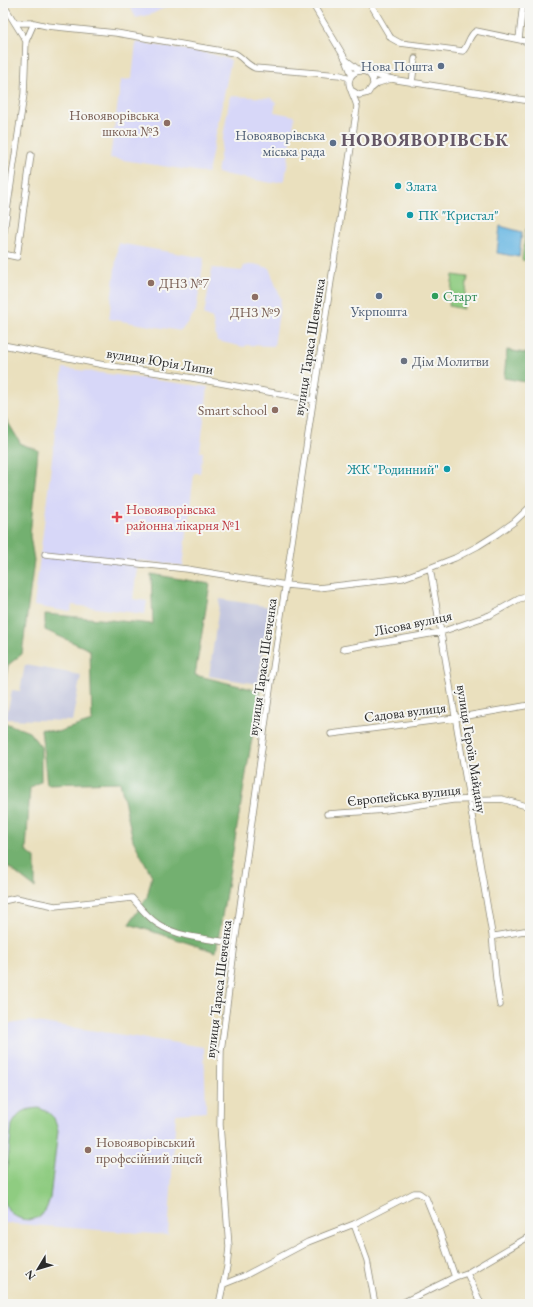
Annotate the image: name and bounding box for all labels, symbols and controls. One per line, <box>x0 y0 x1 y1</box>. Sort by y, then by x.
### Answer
place label: Нова Пошта <box>361 57 433 75</box>
marker: Нова Пошта <box>436 61 446 71</box>
place label: Новояворівська школа №3 <box>69 106 159 140</box>
marker: Новояворівська школа №3 <box>162 118 172 128</box>
place label: Новояворівська міська рада <box>235 126 325 160</box>
district label: НОВОЯВОРІВСЬК <box>341 128 509 151</box>
marker: Новояворівська міська рада <box>328 138 338 148</box>
place label: Злата <box>406 177 437 195</box>
marker: Злата <box>393 181 403 191</box>
place label: ПК "Кристал" <box>418 206 499 224</box>
marker: ПК "Кристал" <box>405 210 415 220</box>
place label: ДНЗ №7 <box>159 274 209 292</box>
street label: вулиця Тараса Шевченка <box>289 277 329 417</box>
marker: ДНЗ №7 <box>146 278 156 288</box>
place label: Старт <box>443 287 478 305</box>
marker: Укрпошта <box>374 291 384 301</box>
marker: Старт <box>430 291 440 301</box>
marker: ДНЗ №9 <box>250 292 260 302</box>
place label: Укрпошта <box>350 302 408 320</box>
place label: ДНЗ №9 <box>230 303 280 321</box>
street label: вулиця Юрія Липи <box>105 344 215 378</box>
place label: Дім Молитви <box>412 352 490 370</box>
marker: Дім Молитви <box>399 356 409 366</box>
place label: Smart school <box>198 401 268 419</box>
marker: Smart school <box>270 405 280 415</box>
place label: ЖК "Родинний" <box>346 460 439 478</box>
marker: ЖК "Родинний" <box>442 464 452 474</box>
place label: Новояворівська районна лікарня №1 <box>126 500 241 534</box>
marker: Новояворівська районна лікарня №1 <box>111 511 123 523</box>
street label: вулиця Тараса Шевченка <box>243 597 281 737</box>
street label: Лісова вулиця <box>372 606 454 640</box>
street label: вулиця Героїв Майдану <box>453 683 491 816</box>
street label: Садова вулиця <box>363 698 447 726</box>
street label: Європейська вулиця <box>346 780 462 810</box>
street label: вулиця Тараса Шевченка <box>201 919 235 1059</box>
place label: Новояворівський професійний ліцей <box>96 1133 203 1167</box>
marker: Новояворівський професійний ліцей <box>83 1145 93 1155</box>
north arrow <box>18 1249 58 1289</box>
text: N <box>22 1267 38 1283</box>

